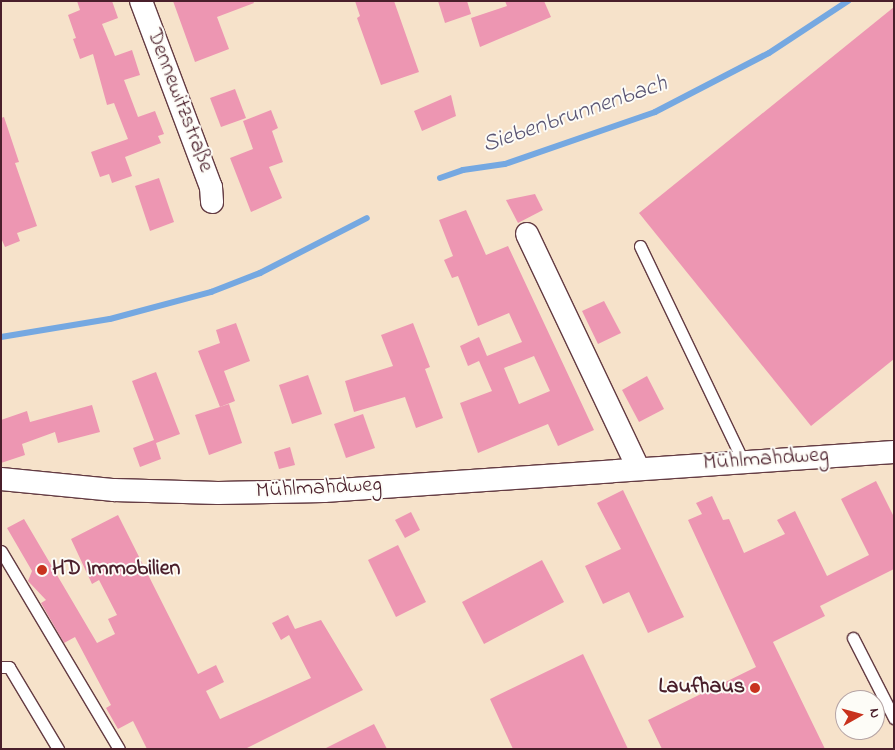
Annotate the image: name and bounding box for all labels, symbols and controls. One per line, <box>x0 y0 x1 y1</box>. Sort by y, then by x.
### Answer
street label: Dennewitzstraße <box>140 26 218 176</box>
water label: Siebenbrunnenbach <box>479 70 671 160</box>
street label: Mühlmahdweg <box>702 442 830 478</box>
street label: Mühlmahdweg <box>255 473 383 505</box>
place label: HD Immobilien <box>52 557 180 583</box>
marker: HD Immobilien <box>36 564 48 576</box>
place label: Laufhaus <box>658 675 745 701</box>
marker: Laufhaus <box>749 682 761 694</box>
north arrow <box>835 690 885 740</box>
text: N <box>863 707 885 719</box>

